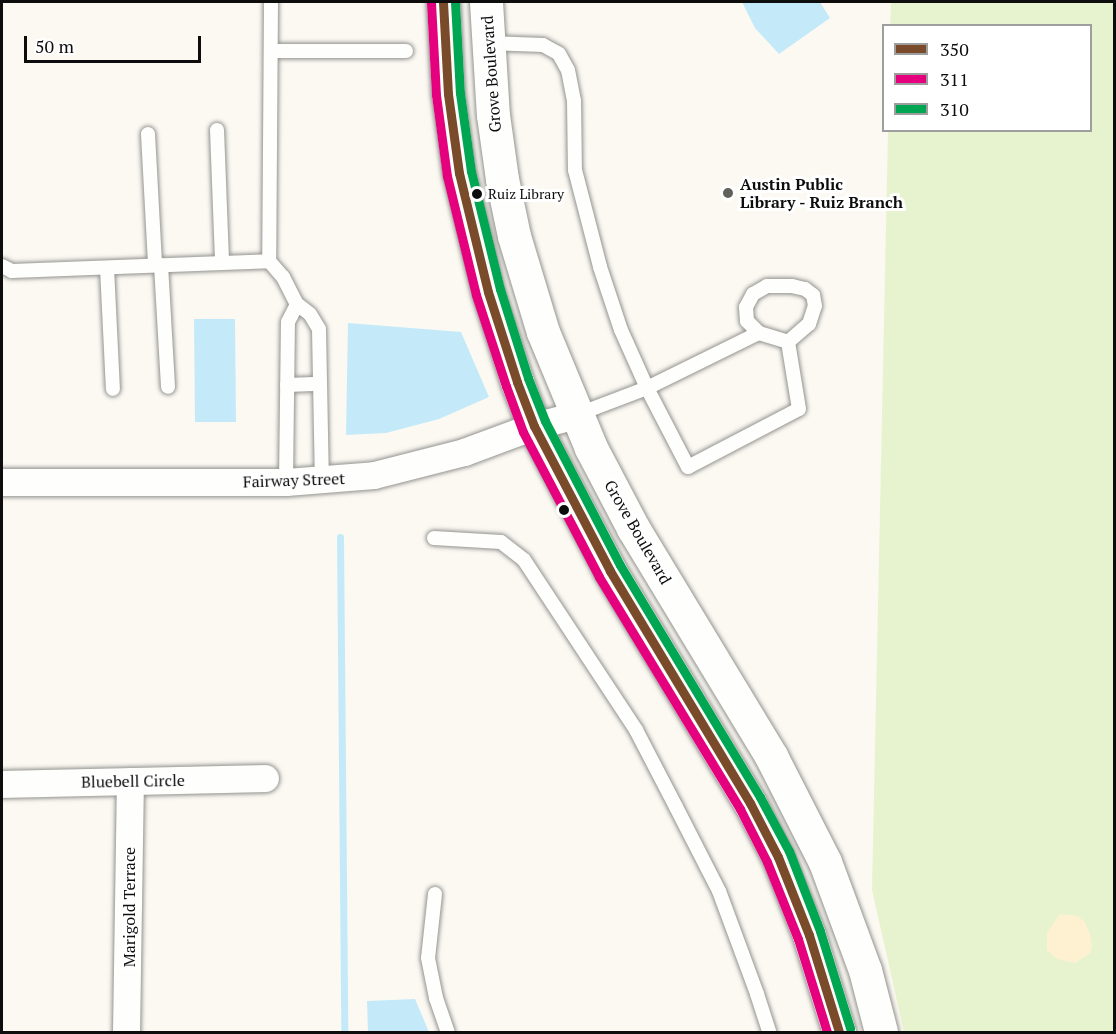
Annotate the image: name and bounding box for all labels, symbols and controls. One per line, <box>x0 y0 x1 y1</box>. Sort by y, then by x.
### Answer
street label: Grove Boulevard <box>477 15 505 133</box>
scale bar <box>27 24 204 62</box>
legend <box>882 24 1092 132</box>
text: 50 m <box>35 34 74 58</box>
text: 350 <box>940 37 969 61</box>
text: 311 <box>940 67 969 91</box>
text: 310 <box>940 97 969 121</box>
place label: Austin Public Library - Ruiz Branch <box>740 174 904 212</box>
place label: Ruiz Library <box>488 186 564 202</box>
marker: Austin Public Library - Ruiz Branch <box>721 186 735 200</box>
marker: Ruiz Library <box>471 188 483 200</box>
street label: Fairway Street <box>243 469 345 491</box>
street label: Grove Boulevard <box>600 476 676 588</box>
unlabelled marker <box>558 504 570 516</box>
street label: Bluebell Circle <box>81 770 185 792</box>
street label: Marigold Terrace <box>119 847 139 967</box>

